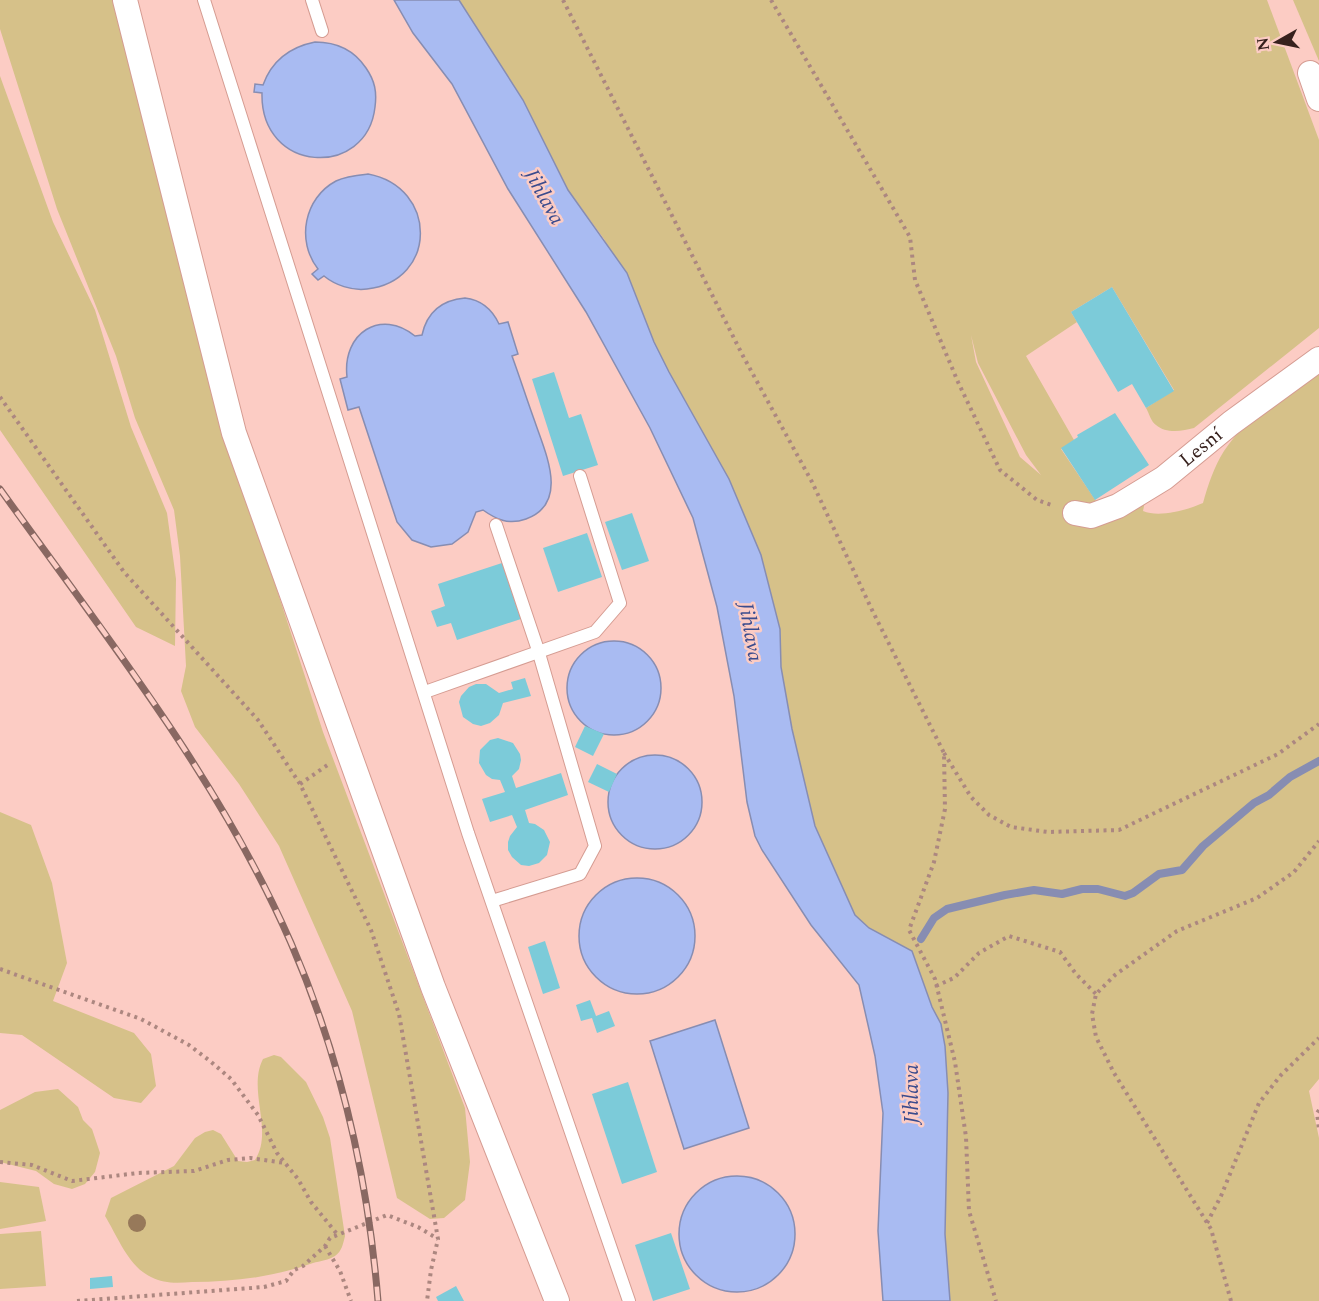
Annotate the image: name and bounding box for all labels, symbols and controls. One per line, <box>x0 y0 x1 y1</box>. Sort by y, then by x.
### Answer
north arrow <box>1247 12 1307 72</box>
text: N <box>1250 36 1276 53</box>
water label: Jihlava <box>515 161 573 231</box>
street label: Lesní <box>1173 420 1230 475</box>
water label: Jihlava <box>729 598 771 664</box>
water label: Jihlava <box>896 1064 928 1126</box>

